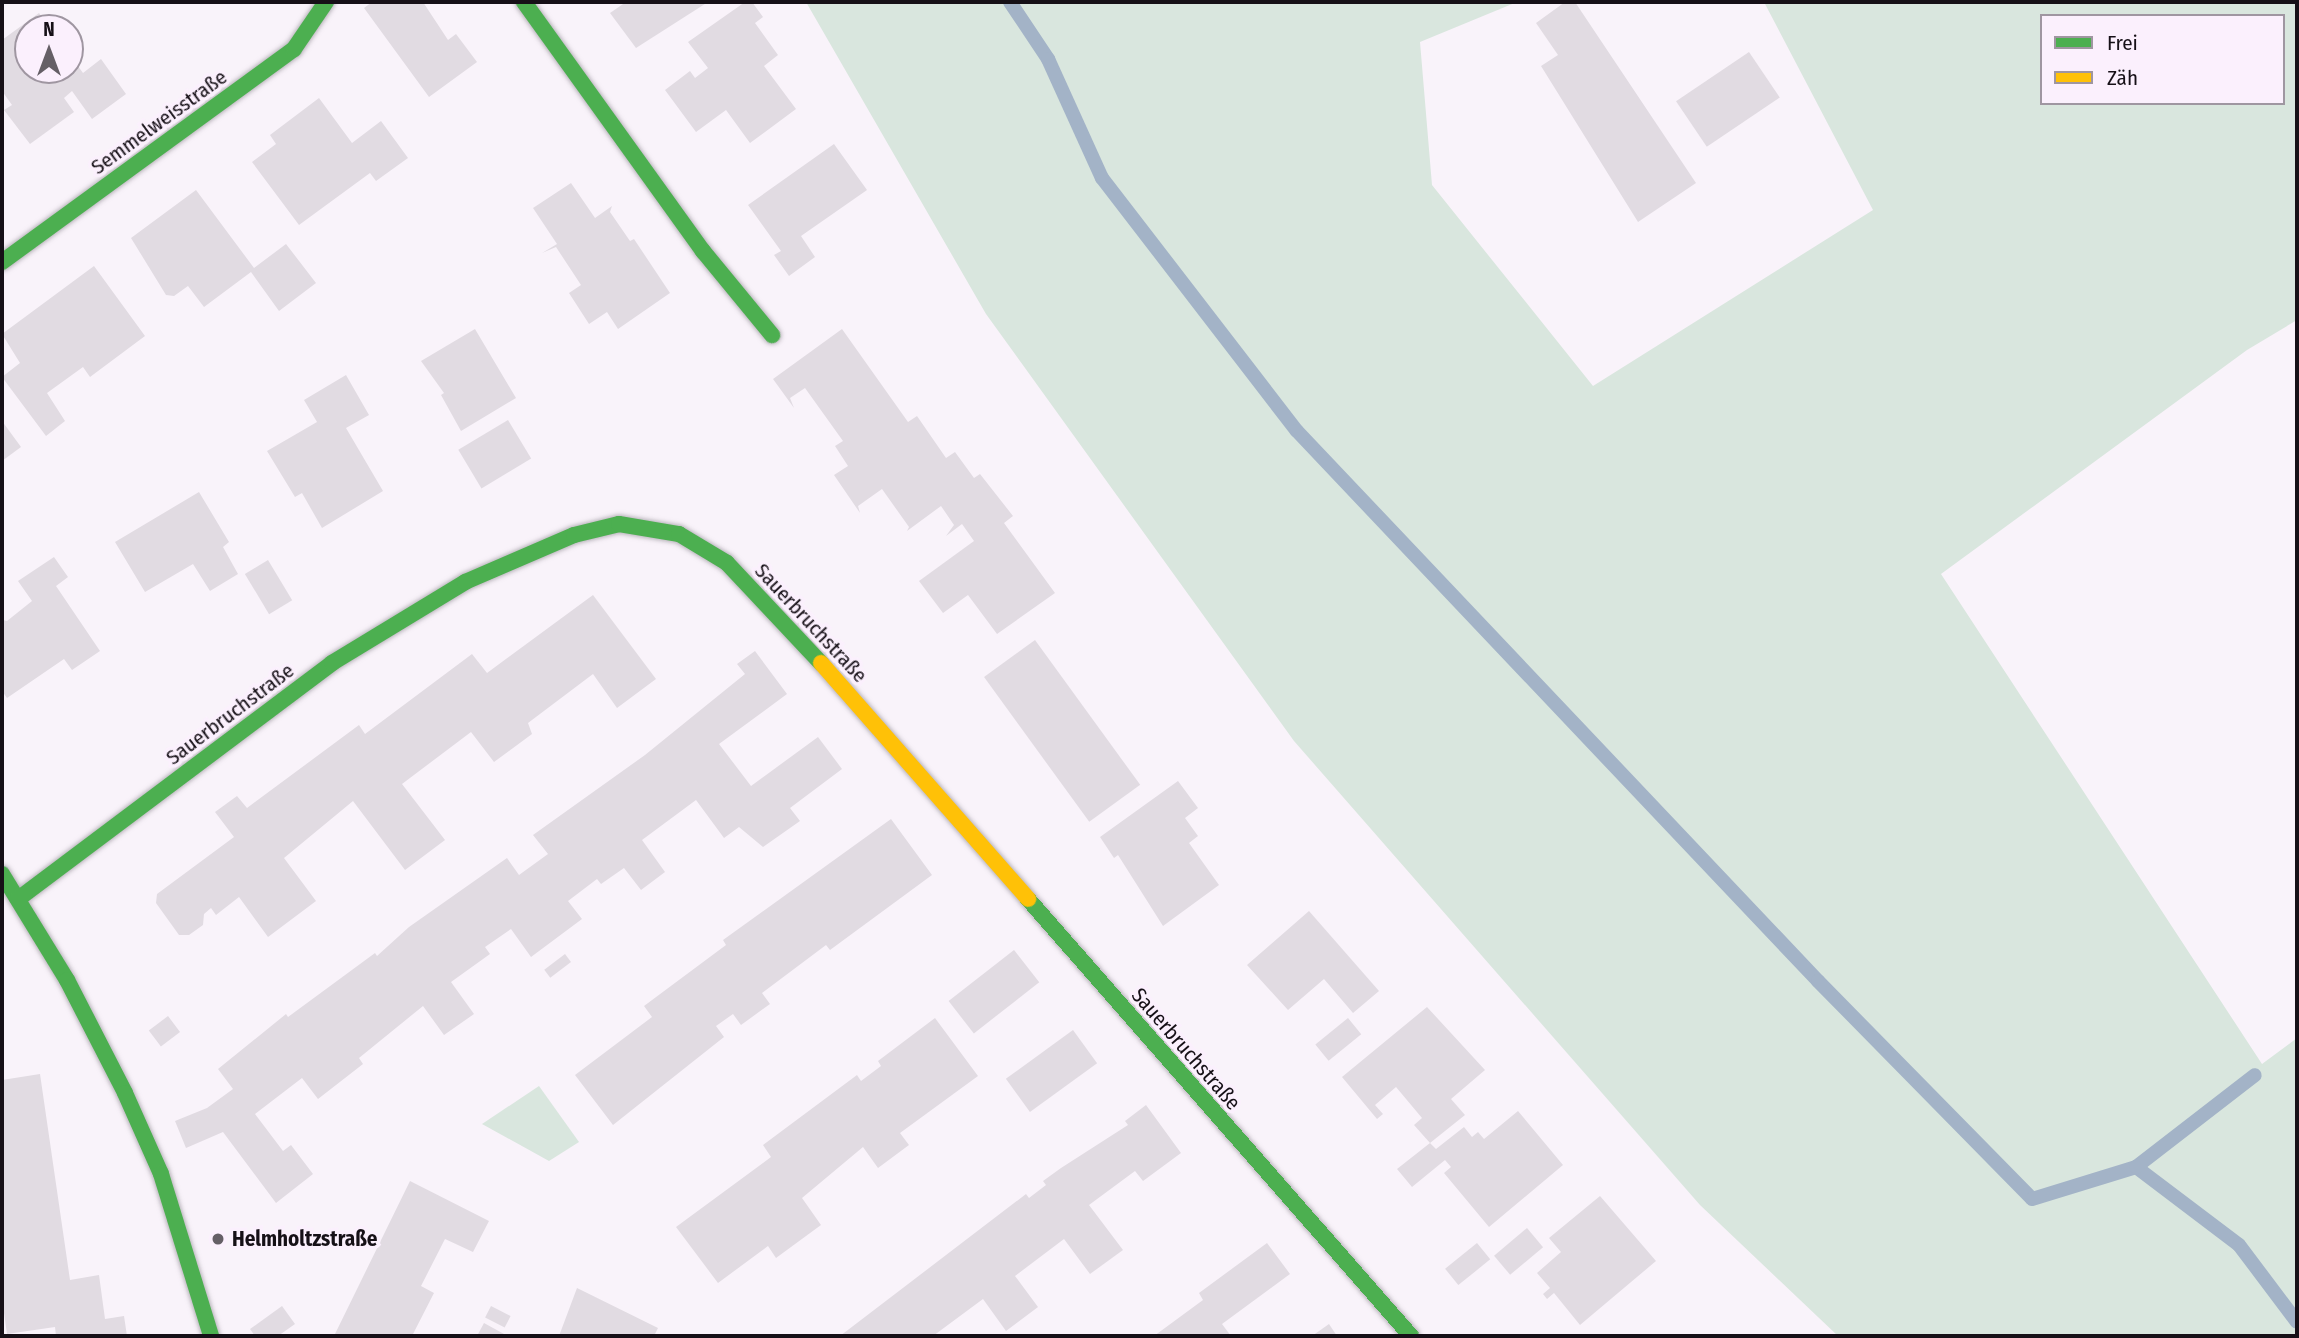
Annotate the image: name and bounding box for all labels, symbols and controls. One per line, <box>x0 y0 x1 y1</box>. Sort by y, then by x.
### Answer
north arrow <box>14 14 84 84</box>
legend <box>2040 14 2285 105</box>
text: N <box>43 18 55 41</box>
text: Frei <box>2107 30 2138 56</box>
street label: Semmelweisstraße <box>86 64 232 180</box>
text: Zäh <box>2107 65 2138 91</box>
street label: Sauerbruchstraße <box>749 558 873 688</box>
street label: Sauerbruchstraße <box>161 658 299 770</box>
street label: Sauerbruchstraße <box>1126 983 1246 1115</box>
place label: Helmholtzstraße <box>232 1226 377 1252</box>
marker: Helmholtzstraße <box>210 1231 226 1247</box>

